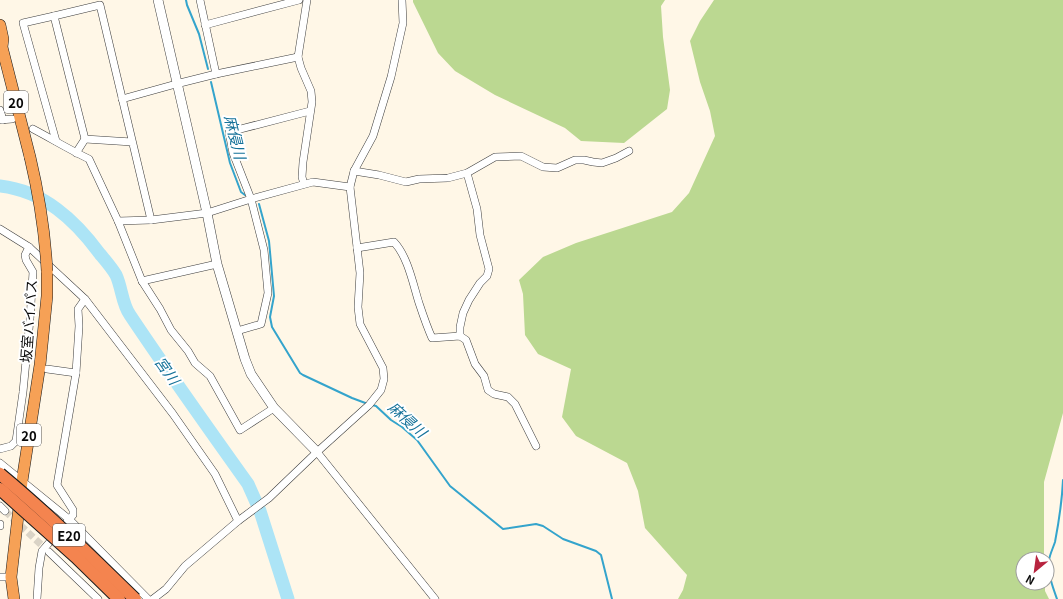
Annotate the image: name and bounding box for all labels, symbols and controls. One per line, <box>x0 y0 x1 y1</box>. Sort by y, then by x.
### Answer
road number: 20 <box>4 91 28 113</box>
water label: 麻侵川 <box>220 113 252 163</box>
street label: 坂室バイパス <box>15 279 41 363</box>
water label: 宮川 <box>151 352 186 390</box>
water label: 麻侵川 <box>384 396 433 443</box>
road number: 20 <box>17 424 41 446</box>
road number: E20 <box>53 524 85 546</box>
north arrow <box>1015 551 1055 591</box>
text: N <box>1022 572 1037 590</box>

